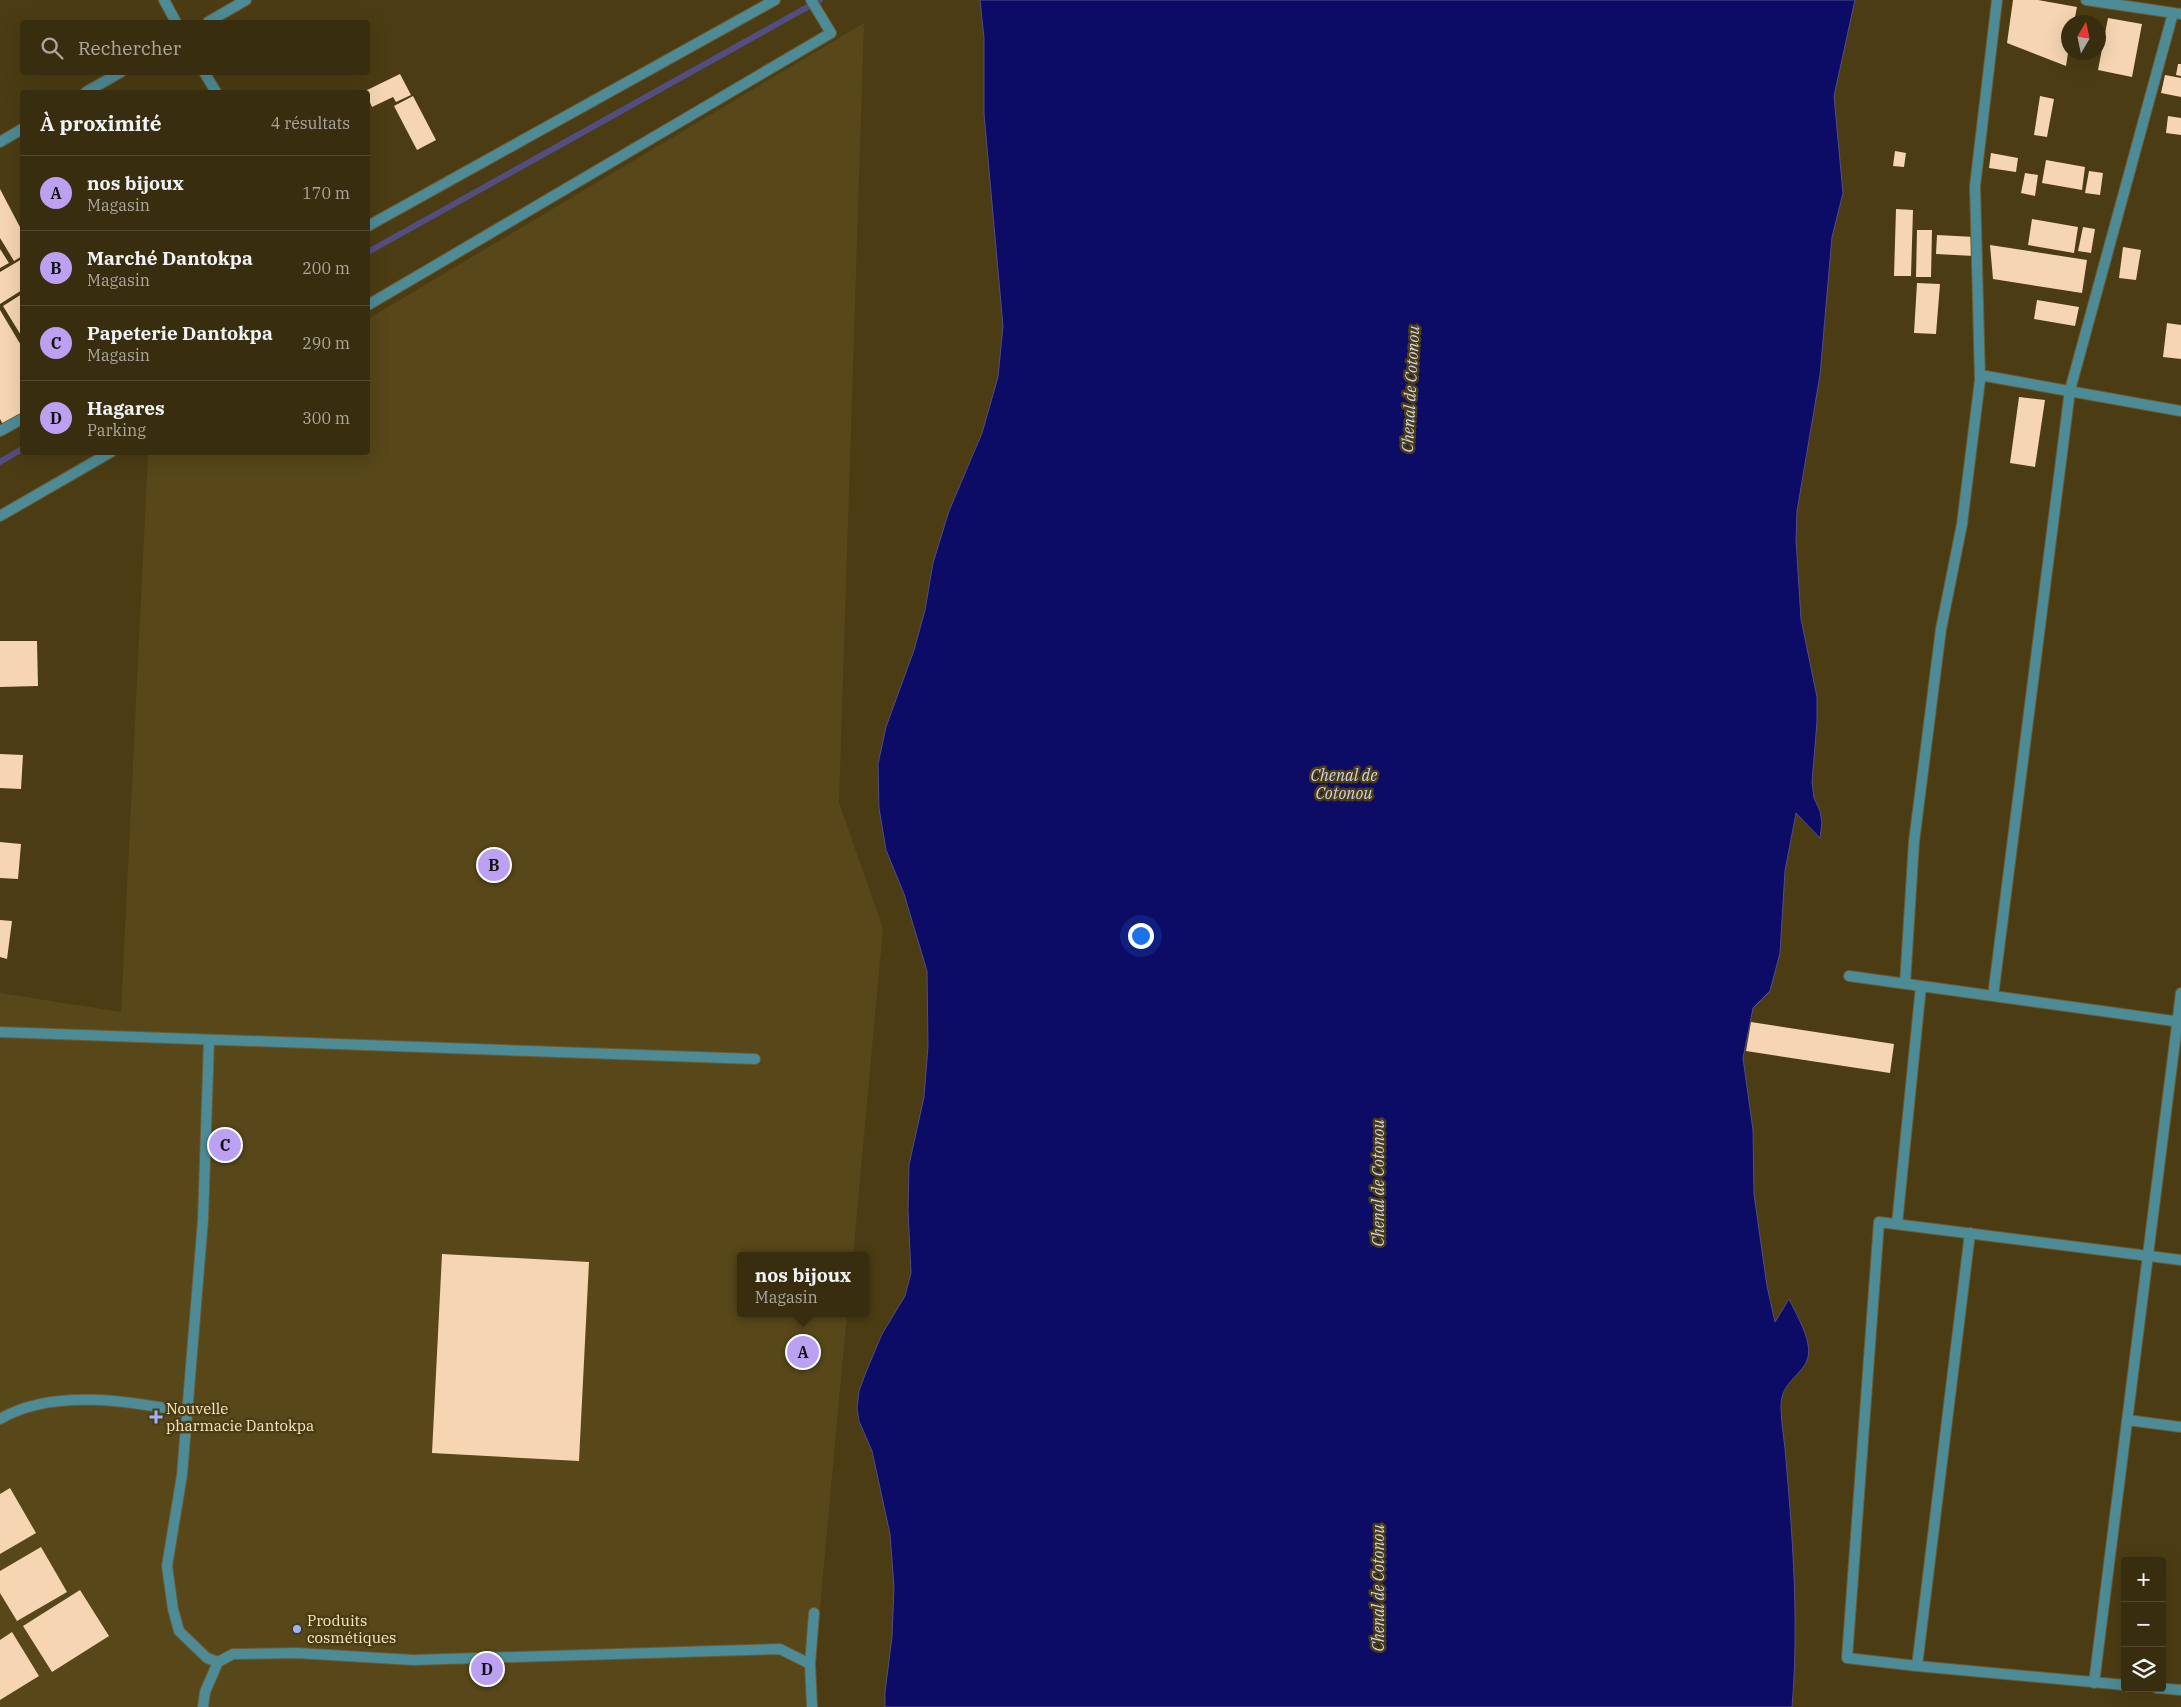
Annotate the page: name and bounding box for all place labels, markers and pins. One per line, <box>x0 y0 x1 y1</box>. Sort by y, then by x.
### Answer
pin: B <box>478 846 510 884</box>
pin: C <box>209 1126 241 1164</box>
pin: A <box>787 1333 819 1371</box>
place label: Nouvelle pharmacie Dantokpa <box>166 1399 314 1435</box>
marker: Nouvelle pharmacie Dantokpa <box>150 1411 162 1423</box>
place label: Produits cosmétiques <box>307 1611 396 1647</box>
marker: Produits cosmétiques <box>291 1623 303 1635</box>
pin: D <box>471 1650 503 1688</box>

